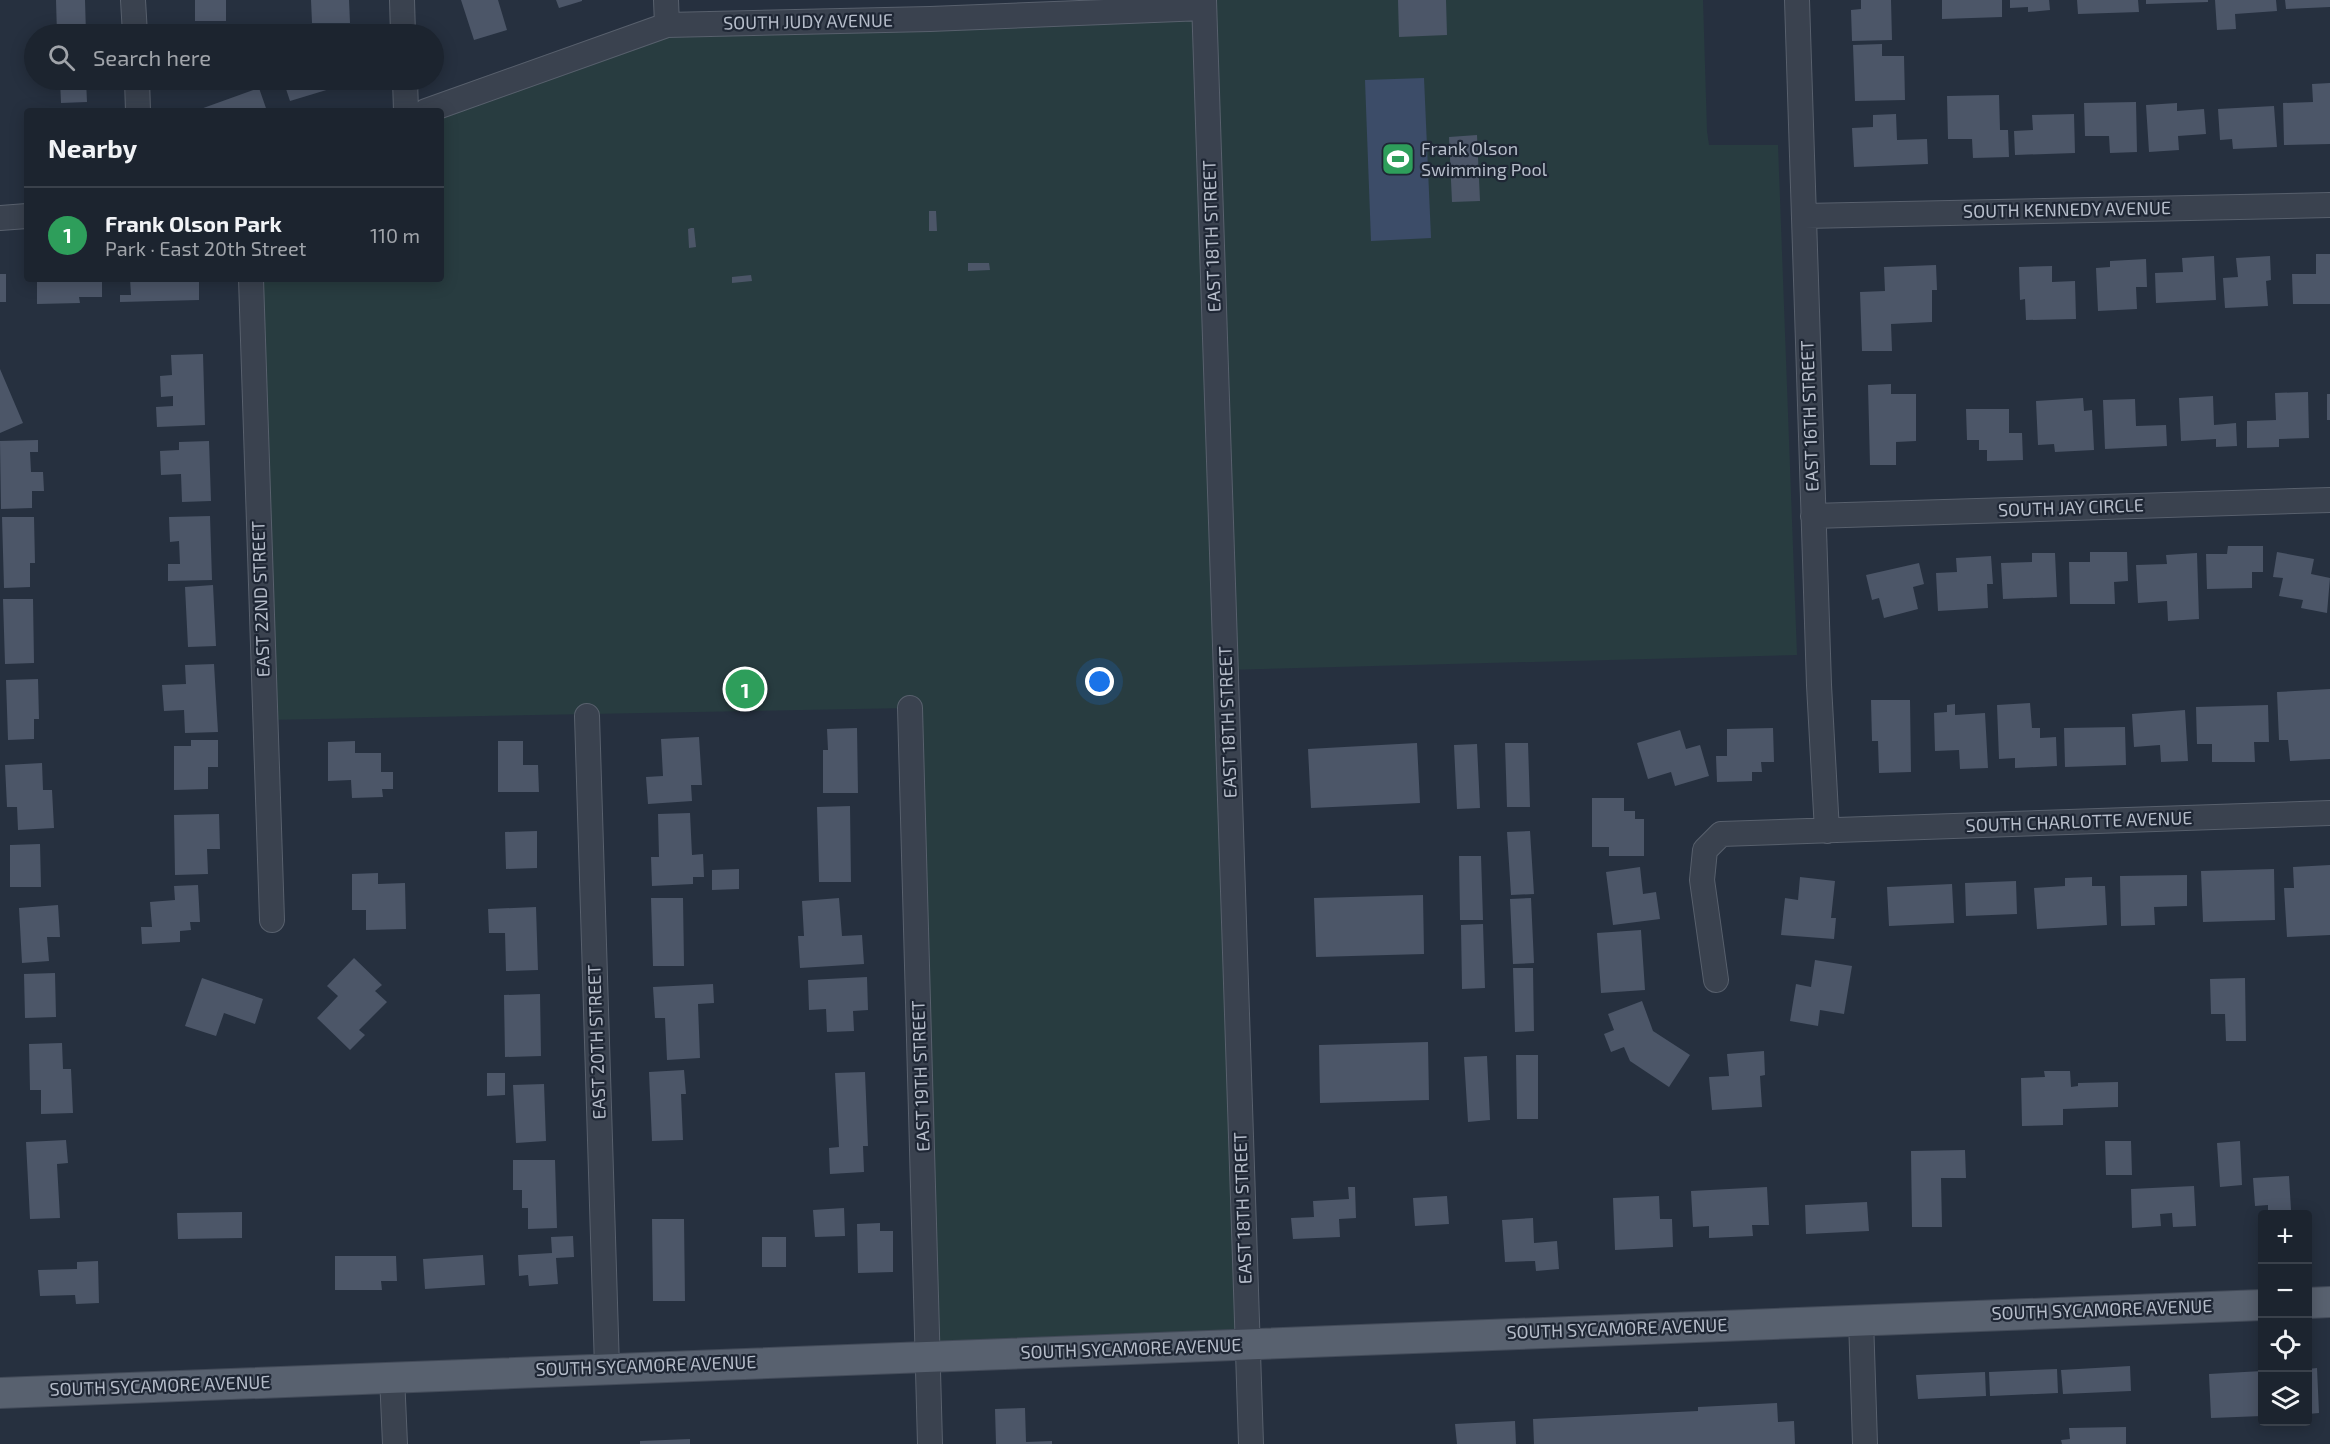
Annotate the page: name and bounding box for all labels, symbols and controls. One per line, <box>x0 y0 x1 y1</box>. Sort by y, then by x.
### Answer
street label: SOUTH JUDY AVENUE <box>723 9 893 33</box>
search box <box>24 24 444 90</box>
icon: search <box>45 41 78 74</box>
text: Search here <box>93 44 211 70</box>
text: Nearby <box>48 132 137 163</box>
place label: Frank Olson Swimming Pool <box>1421 137 1548 180</box>
sports icon: Frank Olson Swimming Pool <box>1380 141 1416 177</box>
street label: EAST 18TH STREET <box>1197 159 1225 313</box>
street label: SOUTH KENNEDY AVENUE <box>1963 196 2171 222</box>
text: Frank Olson Park <box>105 210 282 236</box>
text: 1 <box>63 223 72 247</box>
text: 110 m <box>370 223 420 247</box>
text: Park · East 20th Street <box>105 236 306 260</box>
street label: EAST 16TH STREET <box>1795 339 1823 492</box>
street label: SOUTH JAY CIRCLE <box>1998 493 2144 521</box>
street label: EAST 22ND STREET <box>246 520 274 678</box>
street label: EAST 18TH STREET <box>1213 645 1241 799</box>
pin: 1 <box>726 666 764 712</box>
your location <box>1085 667 1114 696</box>
street label: SOUTH CHARLOTTE AVENUE <box>1965 806 2193 836</box>
street label: EAST 20TH STREET <box>582 964 610 1120</box>
street label: EAST 19TH STREET <box>906 999 934 1152</box>
street label: EAST 18TH STREET <box>1228 1131 1256 1285</box>
map controls <box>2258 1210 2312 1426</box>
button: + <box>2258 1210 2312 1264</box>
button: − <box>2258 1264 2312 1318</box>
street label: SOUTH SYCAMORE AVENUE <box>1991 1294 2213 1324</box>
street label: SOUTH SYCAMORE AVENUE <box>1506 1313 1728 1343</box>
button: locate <box>2258 1318 2312 1372</box>
street label: SOUTH SYCAMORE AVENUE <box>1020 1333 1242 1363</box>
street label: SOUTH SYCAMORE AVENUE <box>535 1350 757 1380</box>
street label: SOUTH SYCAMORE AVENUE <box>49 1370 271 1400</box>
button: layers <box>2258 1372 2312 1426</box>

